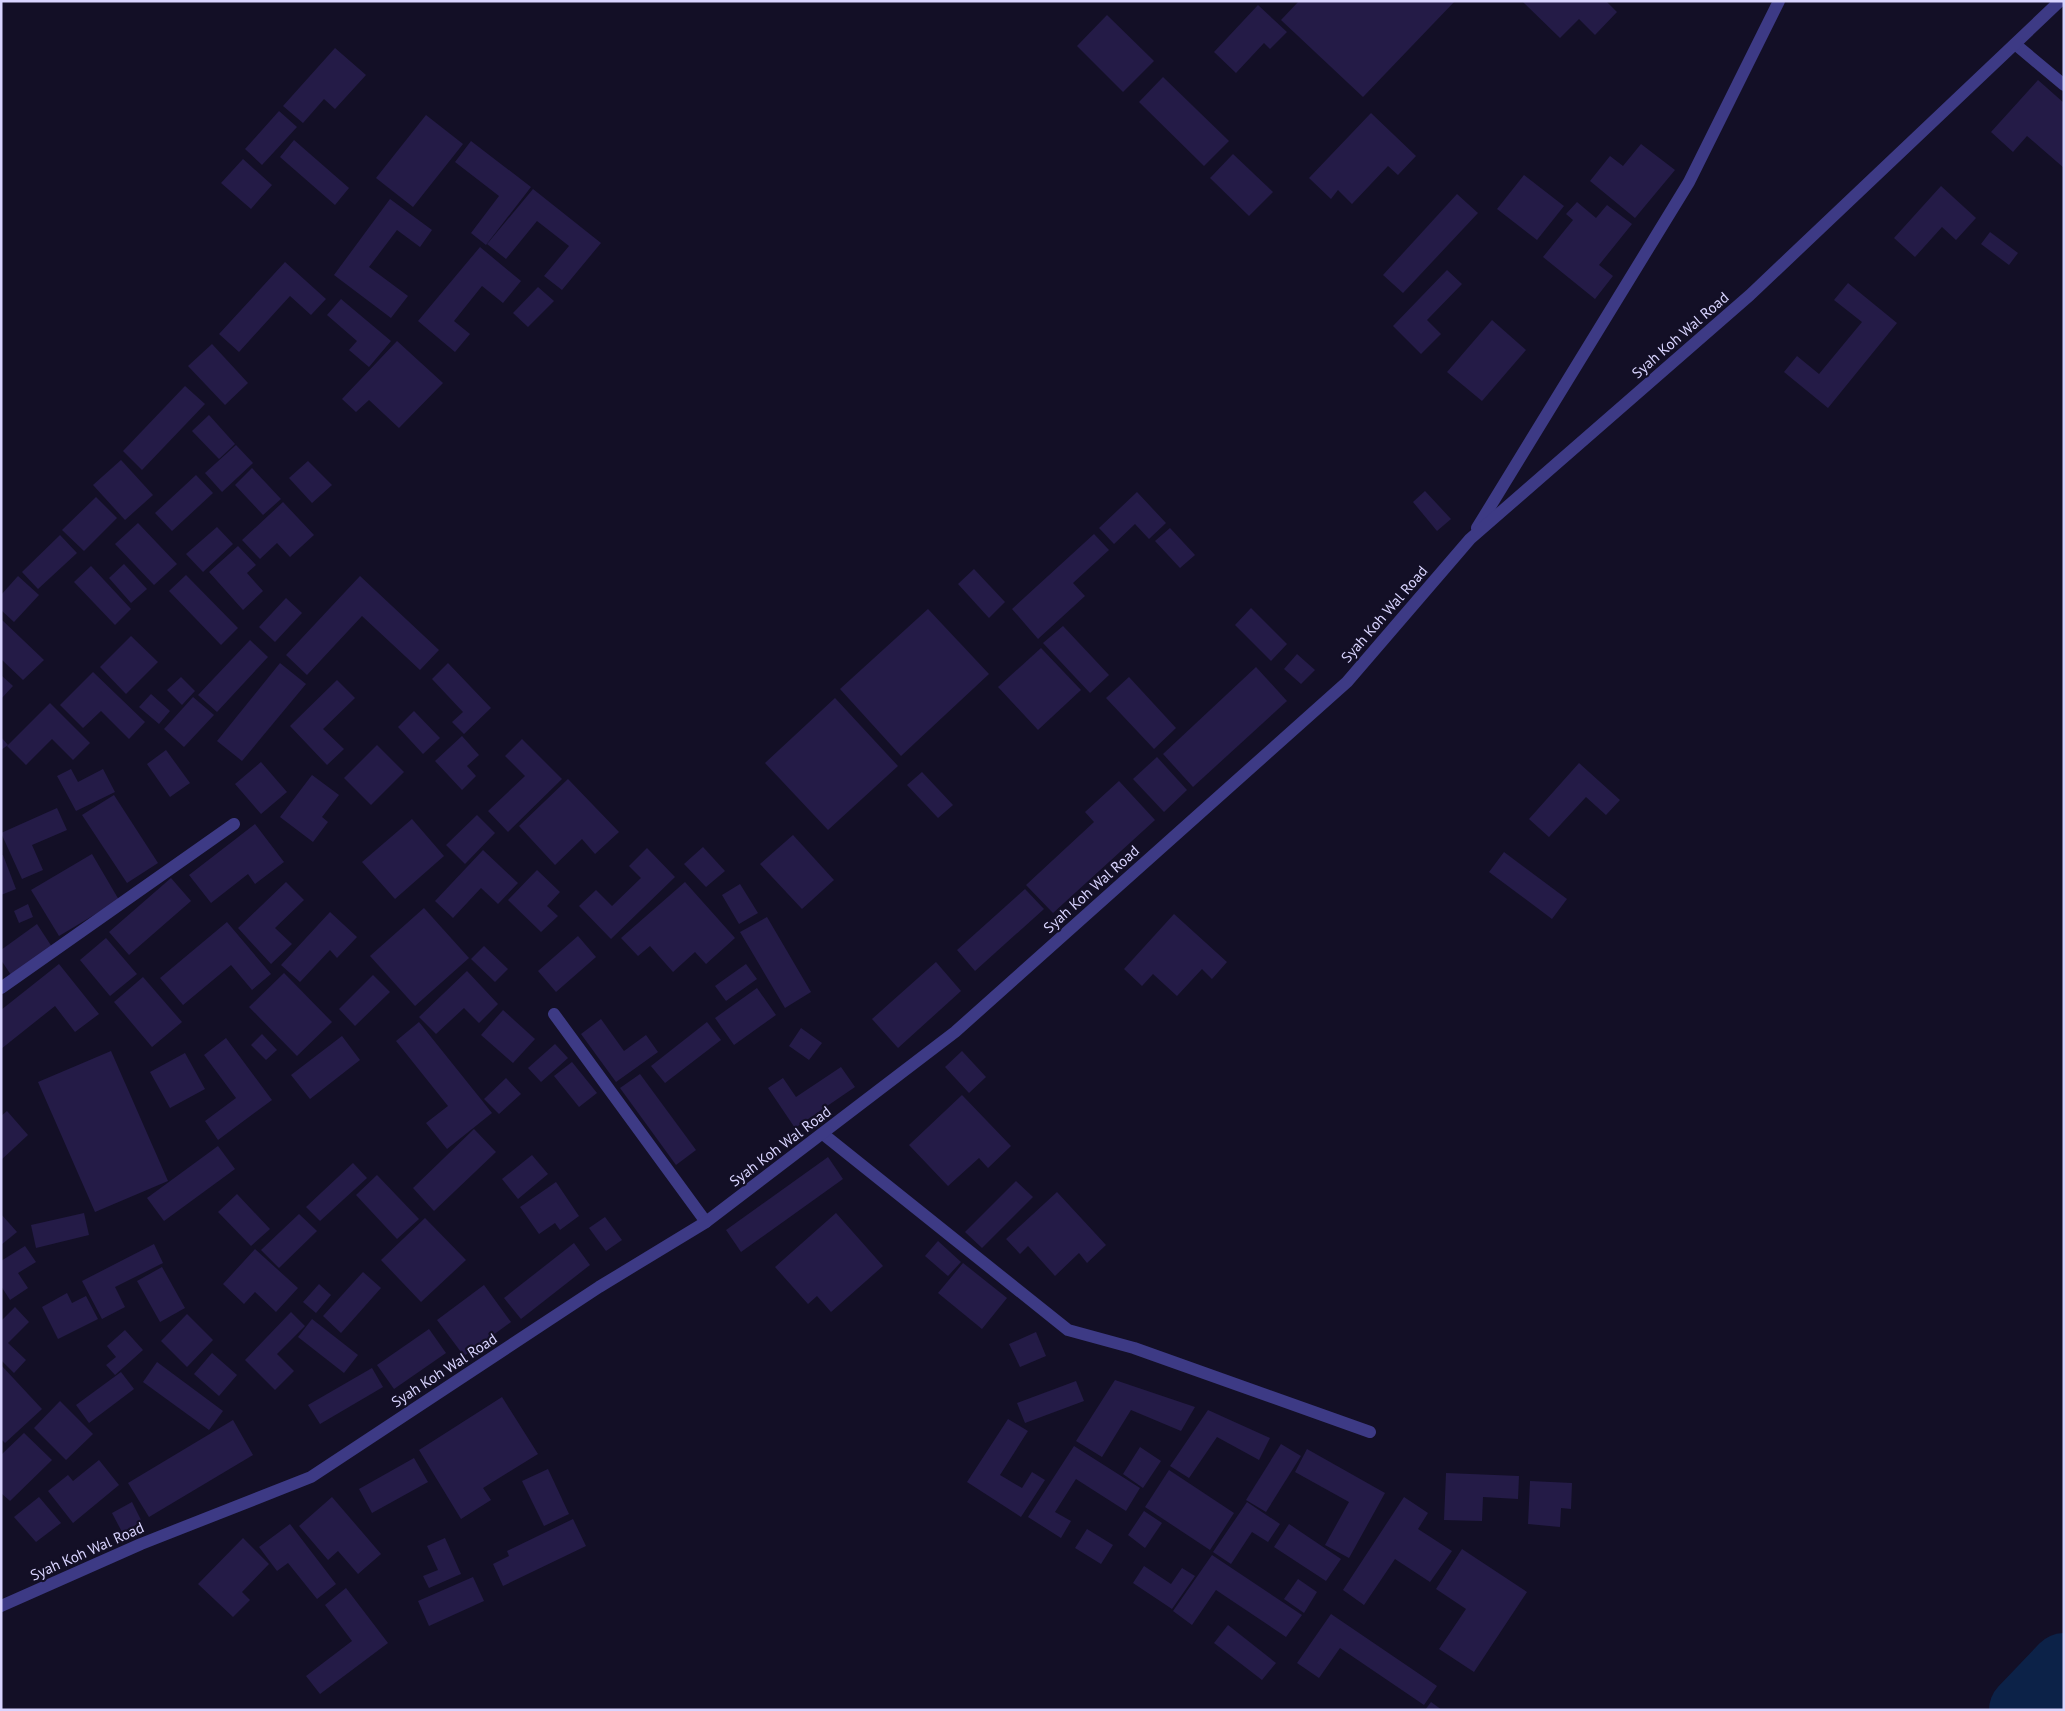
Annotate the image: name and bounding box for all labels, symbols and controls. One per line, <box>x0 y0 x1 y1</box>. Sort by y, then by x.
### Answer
street label: Syah Koh Wal Road <box>1628 288 1732 382</box>
street label: Syah Koh Wal Road <box>1337 562 1431 666</box>
street label: Syah Koh Wal Road <box>1039 841 1143 937</box>
street label: Syah Koh Wal Road <box>725 1102 835 1190</box>
street label: Syah Koh Wal Road <box>388 1329 500 1411</box>
street label: Syah Koh Wal Road <box>27 1517 147 1585</box>

